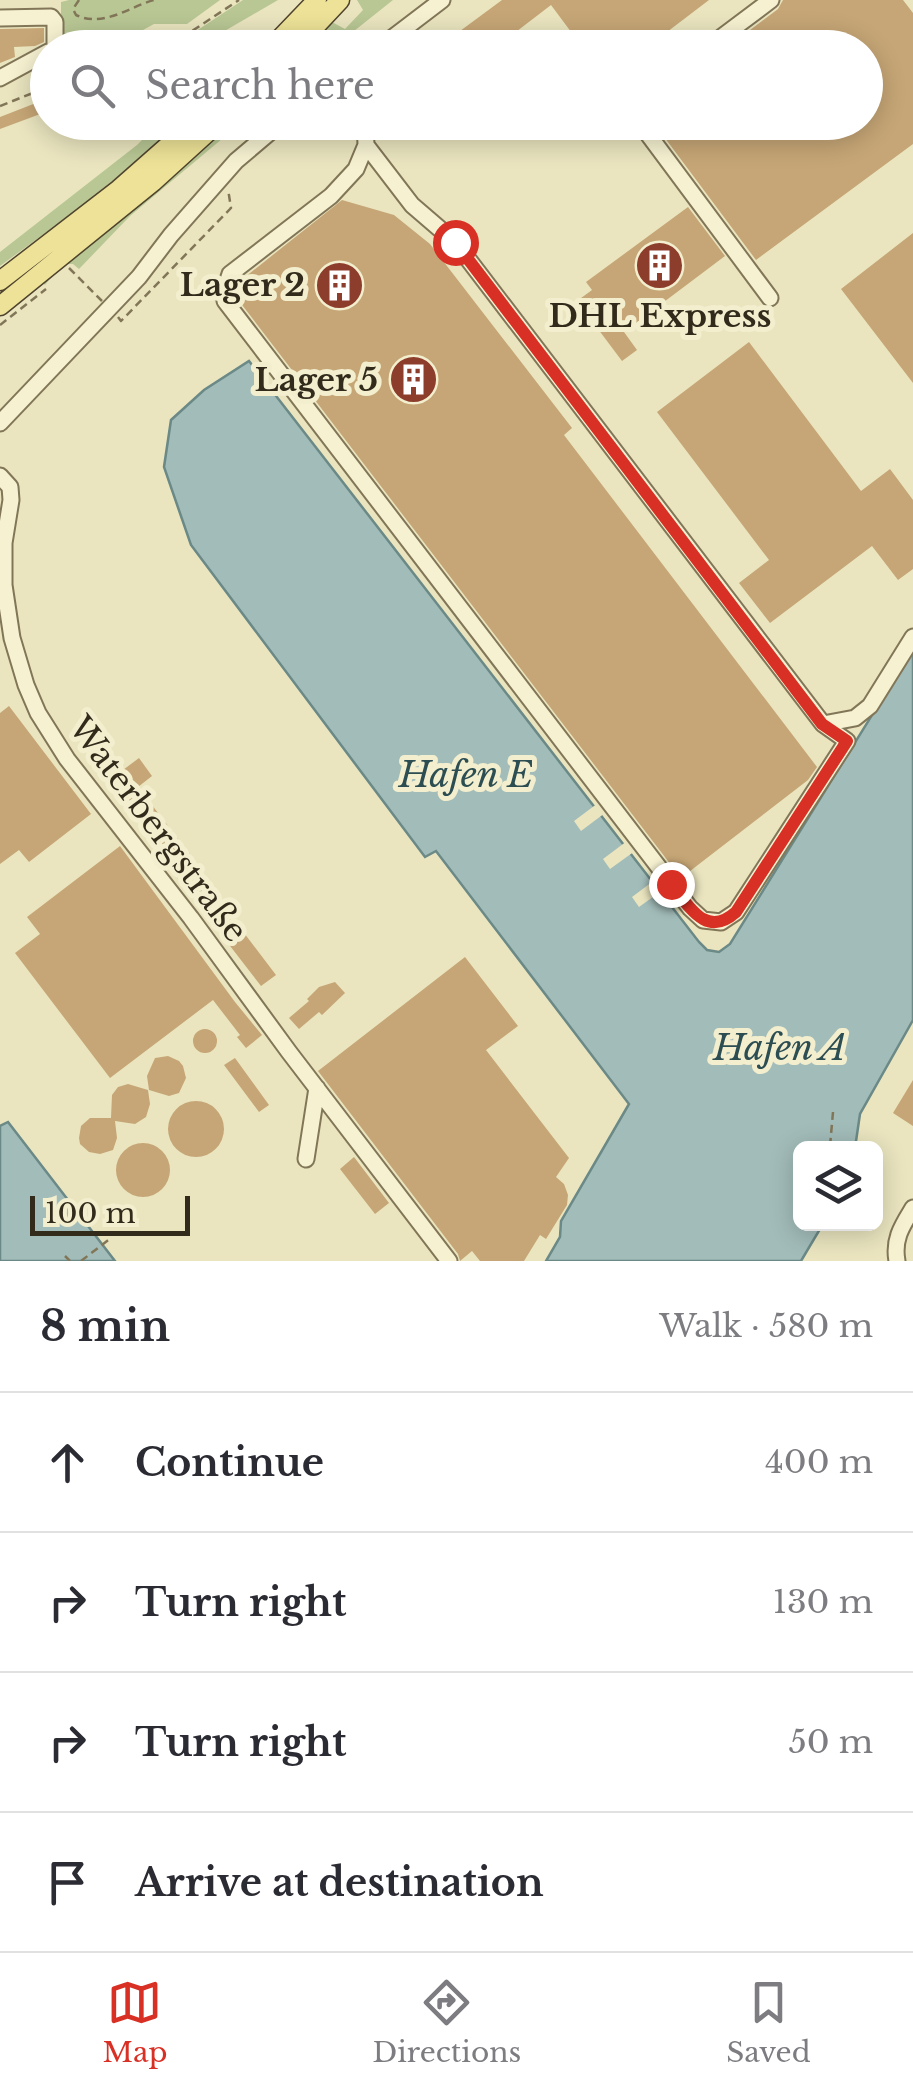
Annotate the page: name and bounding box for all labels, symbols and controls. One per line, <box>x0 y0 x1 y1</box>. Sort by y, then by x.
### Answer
search box <box>30 30 883 140</box>
icon: search <box>65 58 120 113</box>
text: Search here <box>145 62 375 109</box>
route start <box>433 220 479 266</box>
building icon: DHL Express <box>634 240 686 292</box>
building icon: Lager 2 <box>314 259 366 311</box>
place label: Lager 2 <box>180 265 305 305</box>
place label: DHL Express <box>549 296 771 336</box>
building icon: Lager 5 <box>387 354 439 406</box>
place label: Lager 5 <box>255 360 378 400</box>
street label: Waterbergstraße <box>60 708 256 950</box>
water label: Hafen E <box>398 753 533 796</box>
route end <box>649 862 695 908</box>
water label: Hafen A <box>712 1026 847 1069</box>
map controls <box>793 1141 883 1231</box>
button: layers <box>793 1141 883 1231</box>
scale bar <box>30 1191 190 1236</box>
text: 100 m <box>45 1196 136 1231</box>
text: 8 min <box>40 1300 170 1352</box>
text: Walk · 580 m <box>659 1306 873 1346</box>
icon: ahead <box>40 1435 95 1490</box>
text: Continue <box>135 1439 324 1486</box>
text: 400 m <box>765 1442 873 1482</box>
icon: right <box>40 1575 95 1630</box>
text: Turn right <box>135 1579 346 1626</box>
text: 130 m <box>773 1582 873 1622</box>
icon: right <box>40 1715 95 1770</box>
text: Turn right <box>135 1719 346 1766</box>
text: 50 m <box>788 1722 873 1762</box>
icon: arrive <box>40 1855 95 1910</box>
text: Arrive at destination <box>135 1859 544 1906</box>
tab: Map <box>102 1975 167 2070</box>
tab: Directions <box>372 1975 521 2070</box>
tab: Saved <box>726 1975 811 2070</box>

